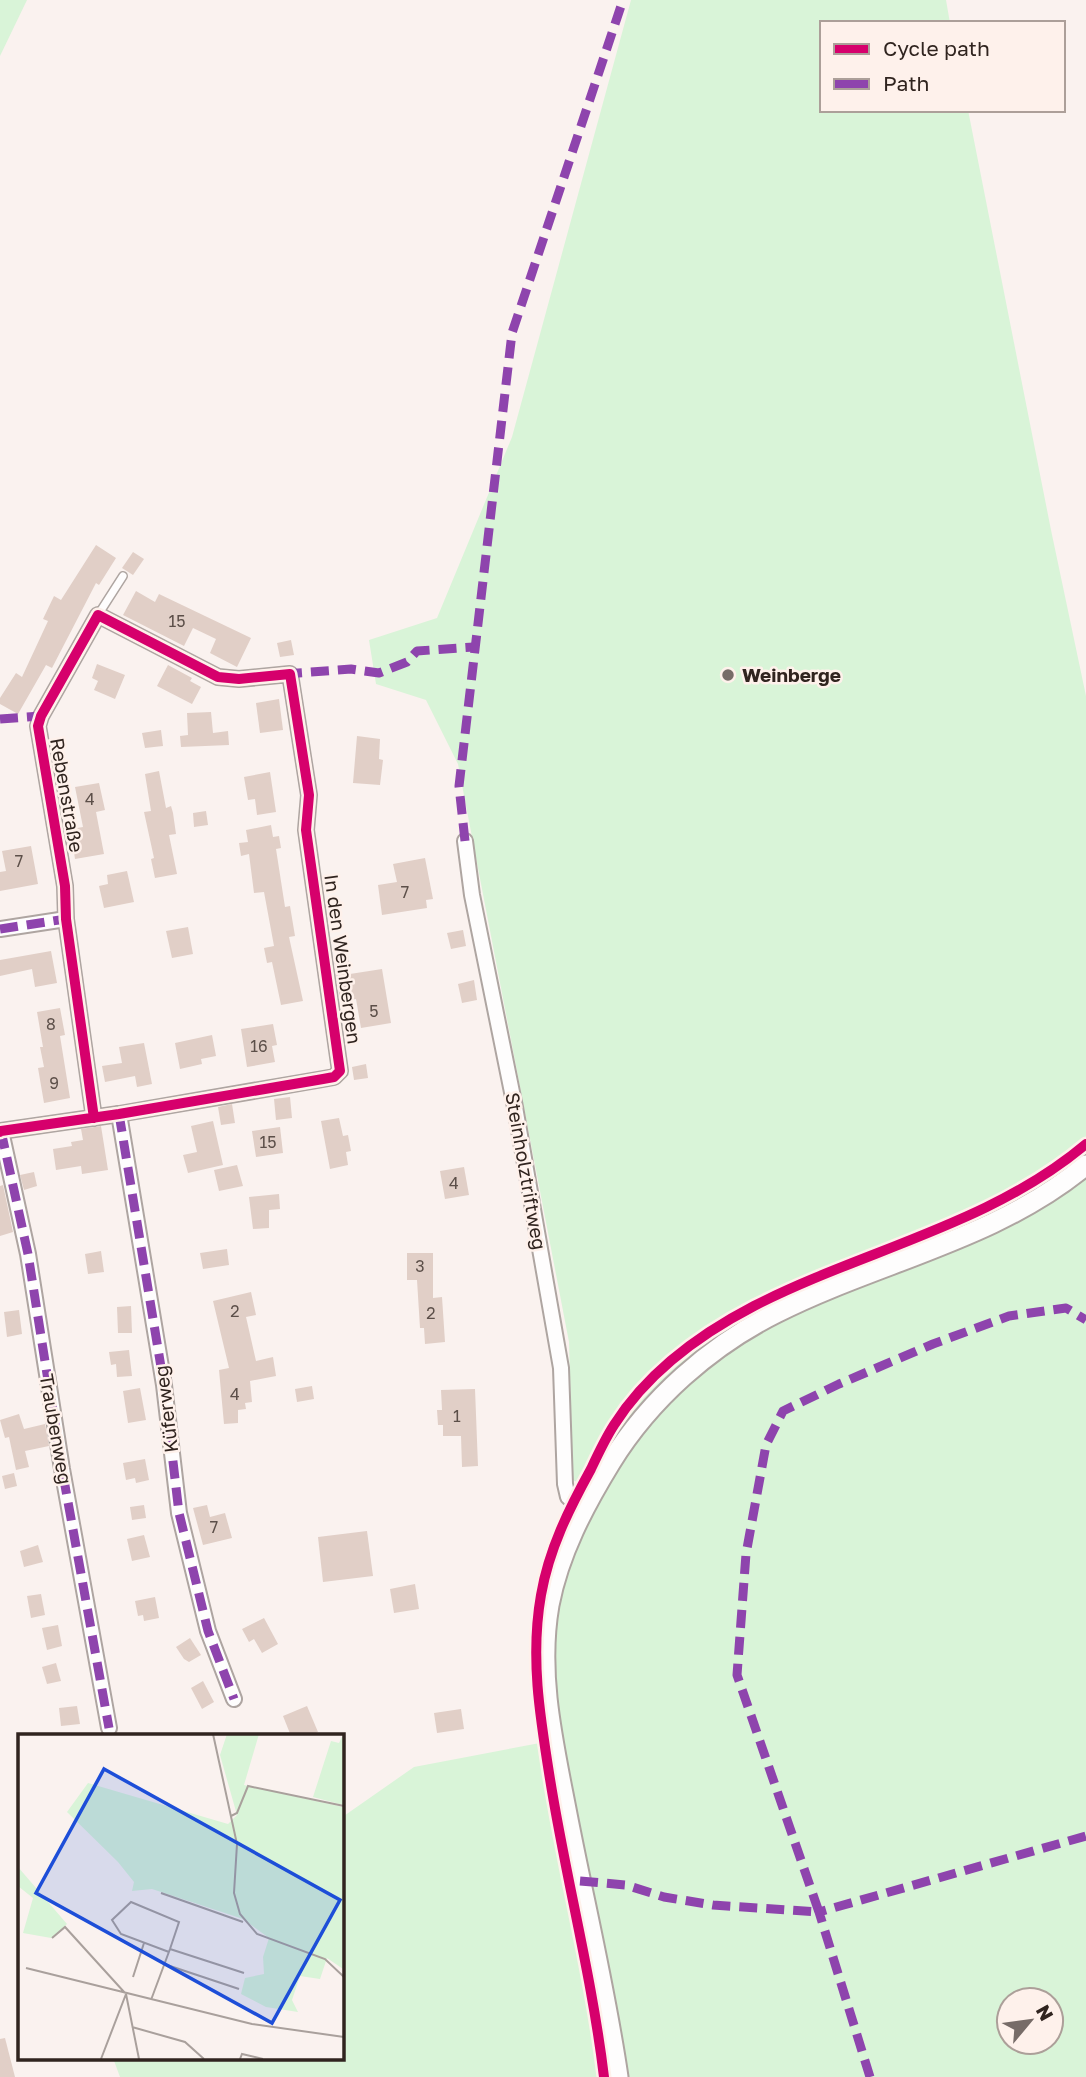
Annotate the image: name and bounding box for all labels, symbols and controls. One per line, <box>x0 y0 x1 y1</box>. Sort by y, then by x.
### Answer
legend <box>820 21 1065 112</box>
text: Cycle path <box>883 35 990 61</box>
text: Path <box>883 70 930 96</box>
house number: 15 <box>168 611 186 631</box>
place label: Weinberge <box>742 663 841 686</box>
marker: Weinberge <box>720 667 736 683</box>
street label: Rebenstraße <box>46 736 89 854</box>
house number: 4 <box>85 789 95 809</box>
house number: 7 <box>15 851 23 871</box>
street label: In den Weinbergen <box>320 873 367 1045</box>
house number: 7 <box>401 882 409 902</box>
house number: 5 <box>369 1001 379 1021</box>
house number: 8 <box>46 1014 56 1034</box>
house number: 16 <box>250 1036 268 1056</box>
house number: 9 <box>49 1073 59 1093</box>
street label: Steinholztriftweg <box>501 1090 552 1251</box>
house number: 15 <box>259 1132 277 1152</box>
house number: 4 <box>449 1173 459 1193</box>
house number: 3 <box>415 1256 425 1276</box>
house number: 2 <box>230 1301 240 1321</box>
house number: 2 <box>426 1303 436 1323</box>
street label: Küferweg <box>149 1364 182 1454</box>
street label: Traubenweg <box>35 1372 78 1486</box>
house number: 4 <box>230 1384 240 1404</box>
house number: 1 <box>453 1406 461 1426</box>
house number: 7 <box>210 1517 218 1537</box>
inset map <box>18 1734 343 2060</box>
north arrow <box>995 1986 1065 2056</box>
text: N <box>1032 2001 1059 2024</box>

